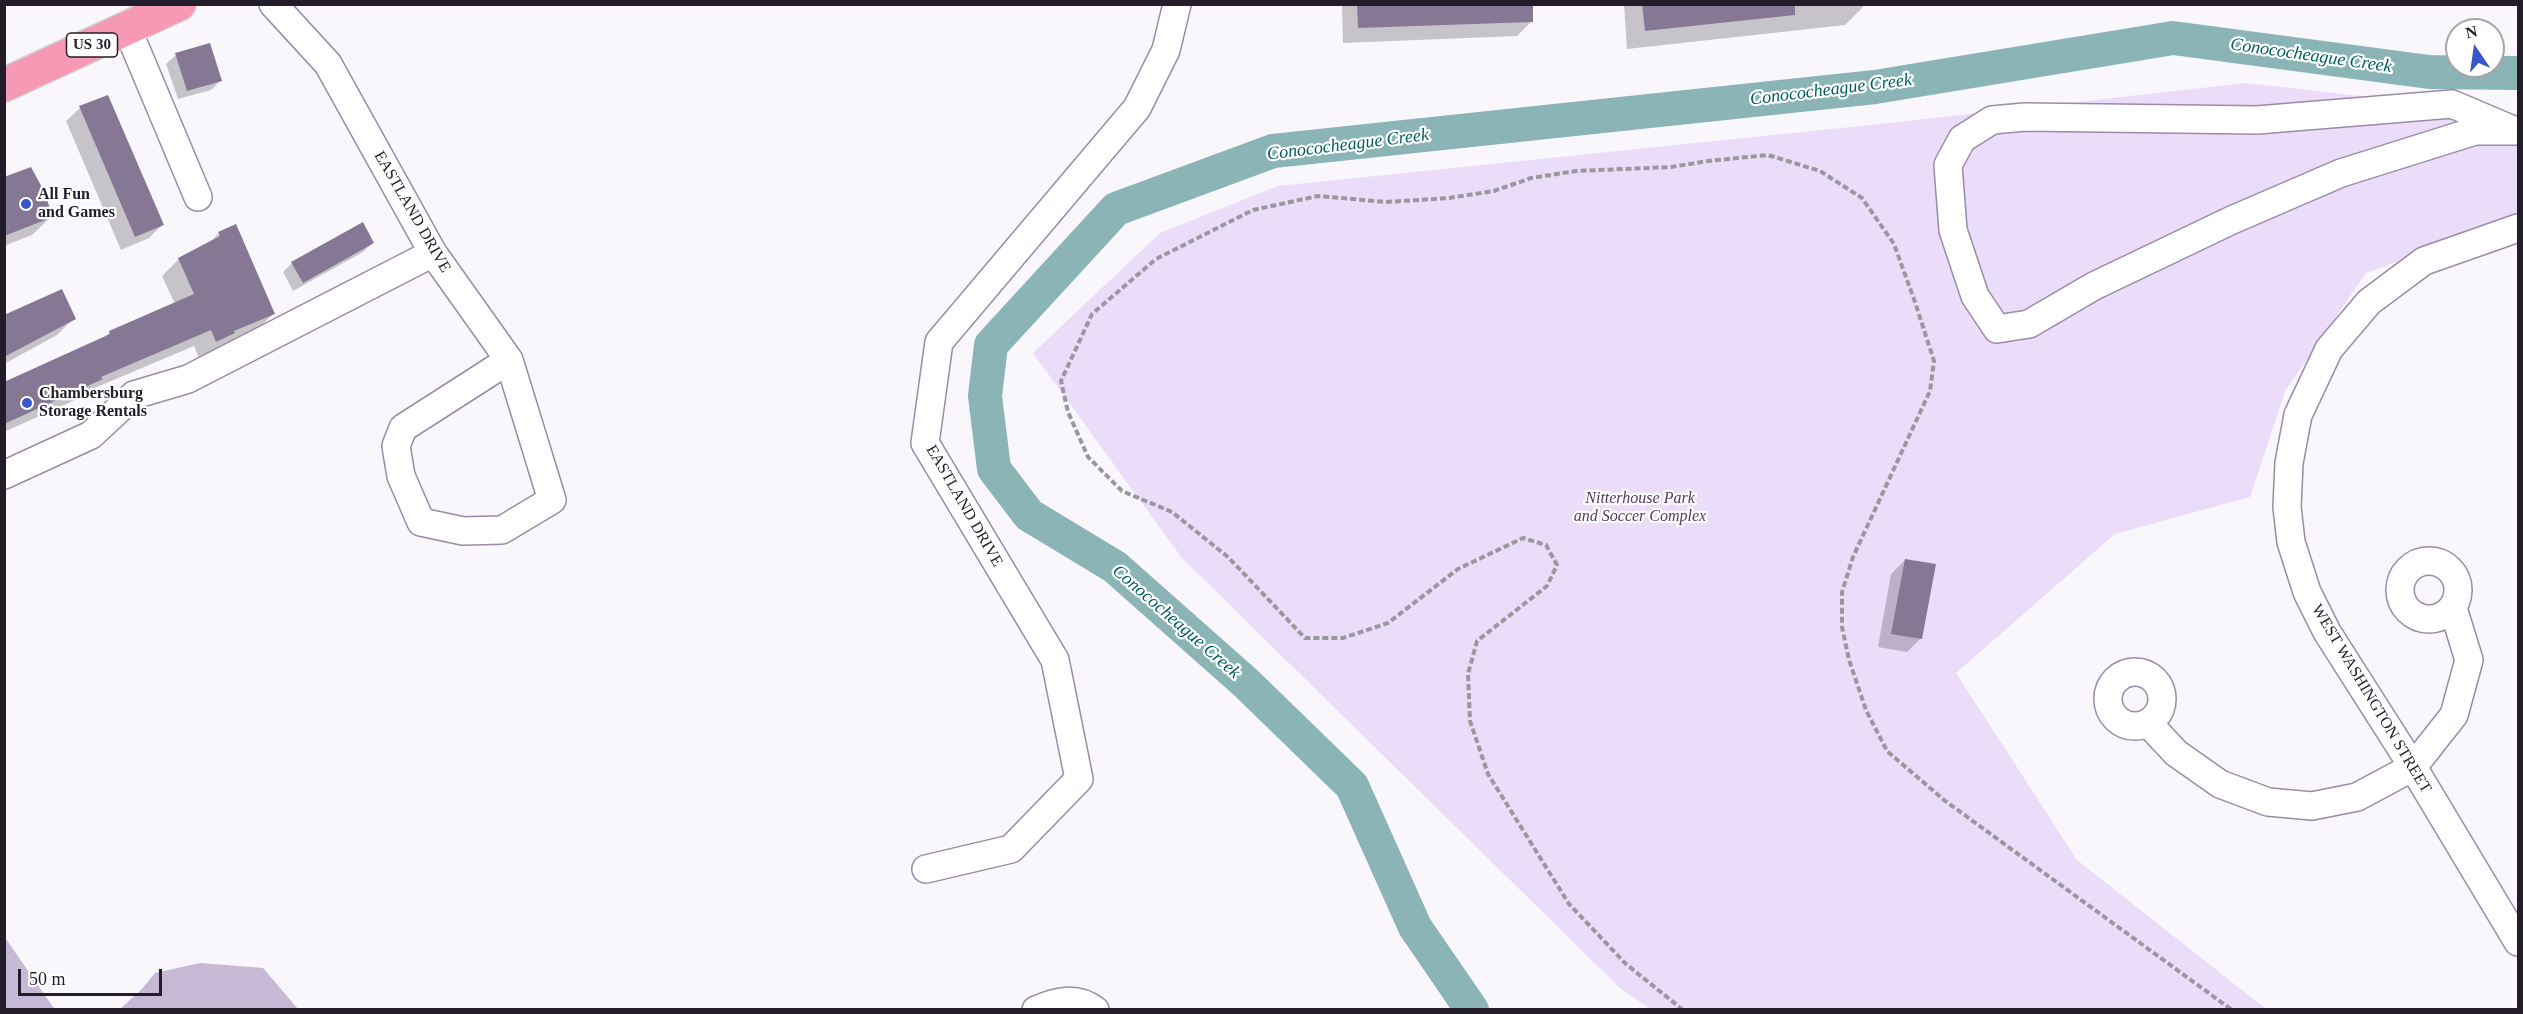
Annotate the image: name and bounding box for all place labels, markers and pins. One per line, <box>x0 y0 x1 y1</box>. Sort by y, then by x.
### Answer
place label: All Fun and Games <box>38 185 115 223</box>
marker: All Fun and Games <box>19 197 33 211</box>
place label: Chambersburg Storage Rentals <box>39 384 147 422</box>
marker: Chambersburg Storage Rentals <box>20 396 34 410</box>

